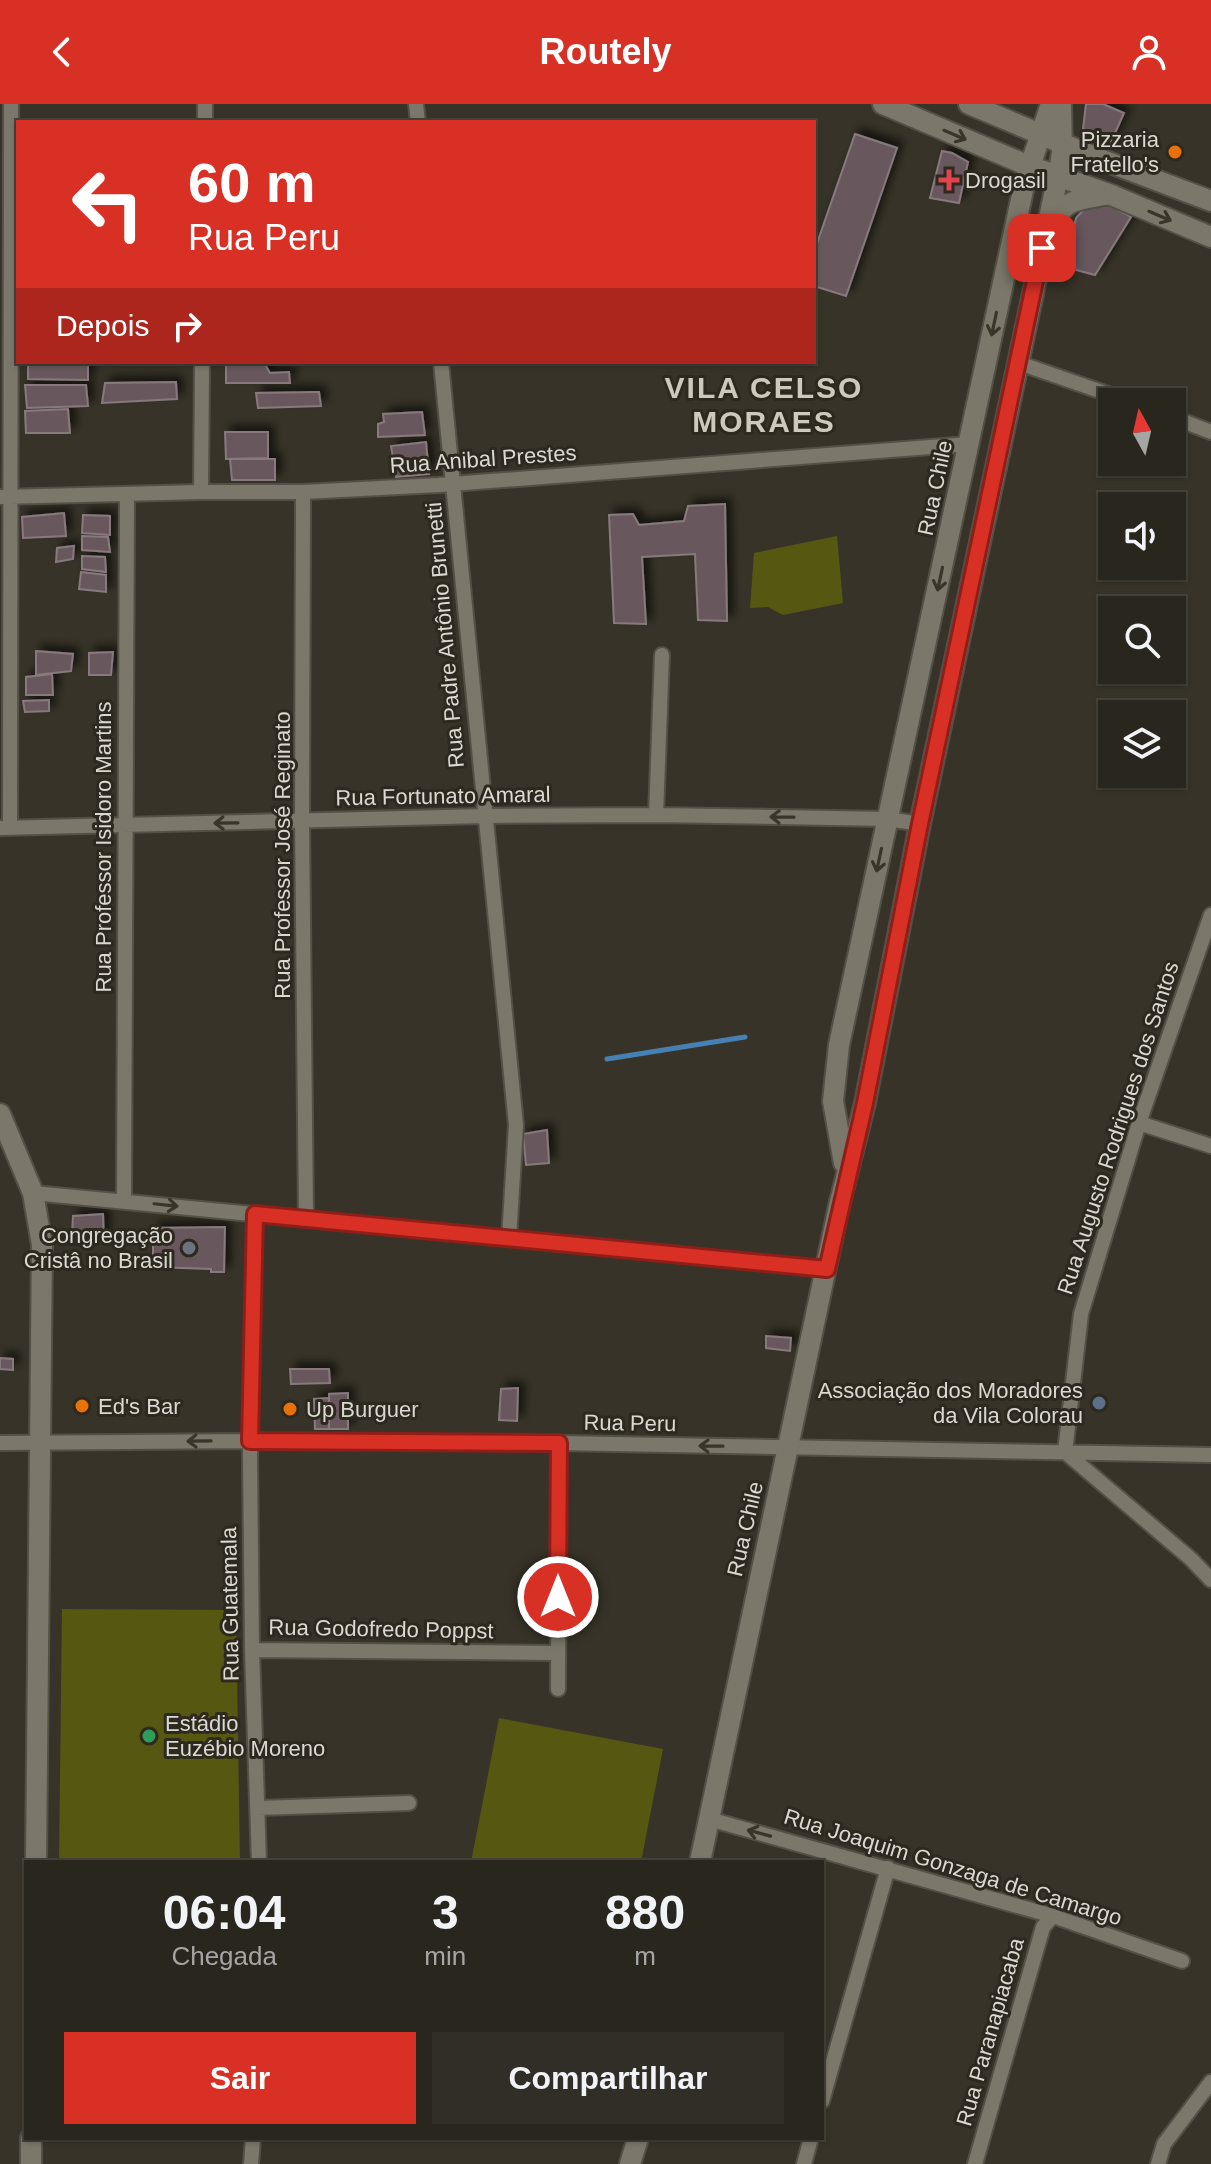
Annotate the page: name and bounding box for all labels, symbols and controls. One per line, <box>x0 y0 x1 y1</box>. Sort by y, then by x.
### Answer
icon: back <box>40 30 84 74</box>
icon: person <box>1127 30 1171 74</box>
text: Routely <box>539 31 672 72</box>
place label: Pizzaria Fratello's <box>1070 127 1160 177</box>
one-way arrow <box>942 128 967 143</box>
marker: Pizzaria Fratello's <box>1166 143 1184 161</box>
text: 60 m <box>188 151 316 214</box>
icon: left <box>56 152 160 256</box>
place label: Drogasil <box>965 168 1046 193</box>
marker: Drogasil <box>940 171 958 189</box>
one-way arrow <box>1147 210 1172 225</box>
pin <box>1008 214 1076 282</box>
text: Rua Peru <box>188 217 340 258</box>
icon: arrive <box>1020 226 1064 270</box>
icon: right <box>165 304 209 348</box>
text: Depois <box>56 309 149 342</box>
one-way arrow <box>986 311 1001 337</box>
district label: VILA CELSO MORAES <box>665 371 863 438</box>
north arrow <box>1098 388 1186 476</box>
map controls <box>1098 388 1186 788</box>
street label: Rua Chile <box>913 438 957 538</box>
street label: Rua Anibal Prestes <box>389 440 577 478</box>
button: sound <box>1098 492 1186 580</box>
street label: Rua Padre Antônio Brunetti <box>421 501 469 769</box>
one-way arrow <box>932 565 947 591</box>
button: search <box>1098 596 1186 684</box>
button: layers <box>1098 700 1186 788</box>
street label: Rua Professor Isidoro Martins <box>91 702 116 993</box>
street label: Rua Professor José Reginato <box>270 711 295 999</box>
street label: Rua Fortunato Amaral <box>335 782 551 810</box>
one-way arrow <box>769 810 796 825</box>
one-way arrow <box>213 815 240 831</box>
one-way arrow <box>871 847 886 873</box>
street label: Rua Augusto Rodrigues dos Santos <box>1052 958 1184 1298</box>
one-way arrow <box>152 1198 179 1213</box>
place label: Congregação Cristâ no Brasil <box>24 1223 173 1273</box>
marker: Congregação Cristâ no Brasil <box>180 1239 198 1257</box>
place label: Associação dos Moradores da Vila Colorau <box>818 1378 1083 1428</box>
place label: Ed's Bar <box>98 1394 180 1419</box>
marker: Associação dos Moradores da Vila Colorau <box>1090 1394 1108 1412</box>
marker: Ed's Bar <box>73 1397 91 1415</box>
place label: Up Burguer <box>306 1397 419 1422</box>
marker: Up Burguer <box>281 1400 299 1418</box>
street label: Rua Peru <box>583 1410 677 1436</box>
one-way arrow <box>186 1433 213 1449</box>
one-way arrow <box>698 1438 725 1454</box>
street label: Rua Chile <box>722 1479 768 1579</box>
street label: Rua Guatemala <box>216 1526 244 1681</box>
position arrow <box>516 1555 600 1639</box>
street label: Rua Godofredo Poppst <box>268 1615 494 1643</box>
place label: Estádio Euzébio Moreno <box>165 1711 325 1761</box>
marker: Estádio Euzébio Moreno <box>140 1727 158 1745</box>
street label: Rua Joaquim Gonzaga de Camargo <box>781 1804 1125 1930</box>
one-way arrow <box>747 1824 773 1839</box>
text: 06:04 <box>163 1886 286 1939</box>
text: 3 <box>432 1886 459 1939</box>
text: 880 <box>605 1886 685 1939</box>
street label: Rua Paranapiacaba <box>951 1934 1029 2129</box>
text: Chegada <box>171 1941 277 1971</box>
text: min <box>424 1941 466 1971</box>
text: m <box>634 1941 656 1971</box>
button: Sair <box>64 2032 416 2124</box>
button: Compartilhar <box>432 2032 784 2124</box>

